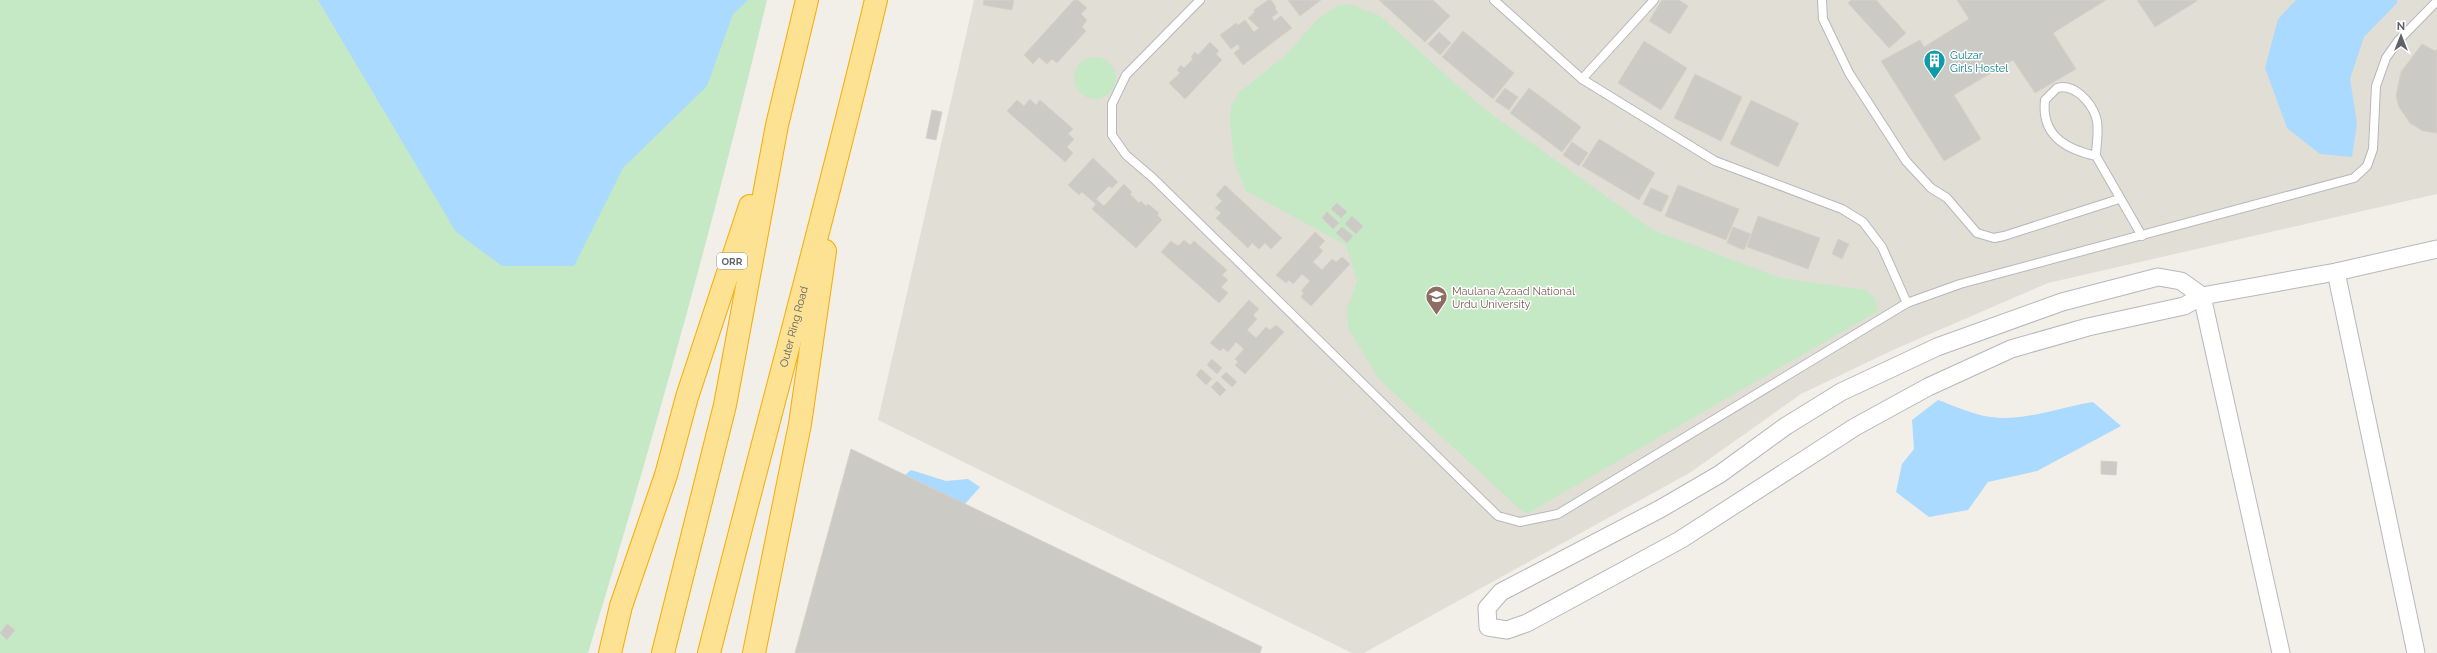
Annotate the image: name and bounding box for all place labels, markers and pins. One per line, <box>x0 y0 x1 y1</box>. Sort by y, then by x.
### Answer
building icon: Gulzar Girls Hostel <box>1922 48 1948 81</box>
place label: Gulzar Girls Hostel <box>1950 49 2008 75</box>
school or university icon: Maulana Azaad National Urdu University <box>1423 284 1449 317</box>
place label: Maulana Azaad National Urdu University <box>1452 285 1575 311</box>

